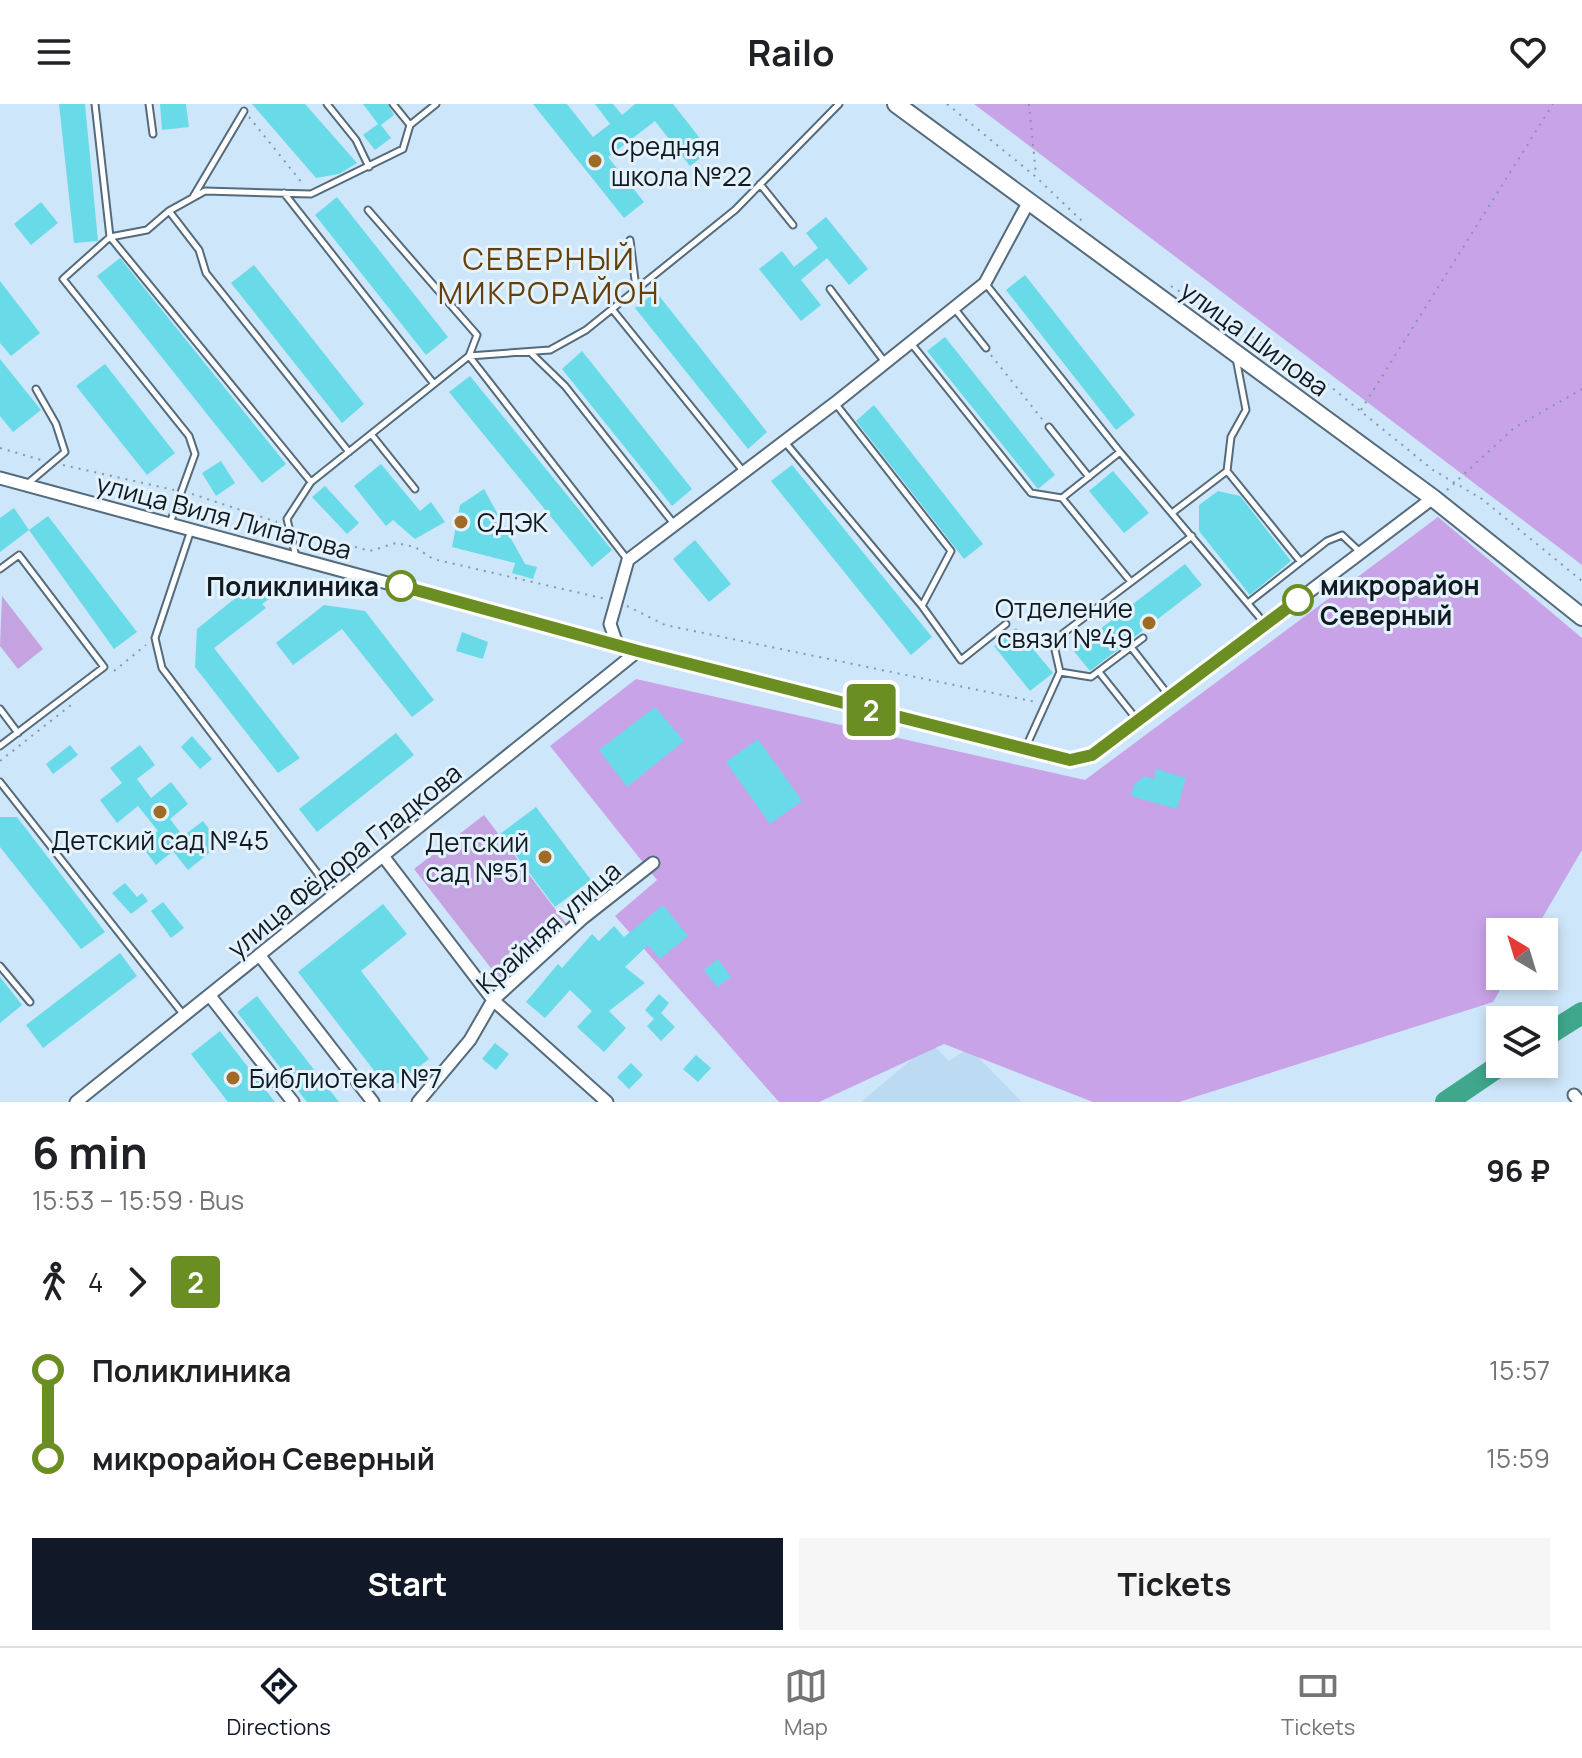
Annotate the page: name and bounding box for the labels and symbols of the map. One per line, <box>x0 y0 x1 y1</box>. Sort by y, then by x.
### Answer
place label: Средняя школа №22 <box>611 128 752 194</box>
marker: Средняя школа №22 <box>586 152 604 170</box>
district label: СЕВЕРНЫЙ МИКРОРАЙОН <box>438 238 660 313</box>
street label: улица Шилова <box>1173 272 1337 404</box>
street label: улица Виля Липатова <box>92 465 356 567</box>
place label: СДЭК <box>477 504 549 540</box>
marker: СДЭК <box>452 513 470 531</box>
place label: микрорайон Северный <box>1320 567 1480 633</box>
place label: Поликлиника <box>206 568 379 604</box>
marker: Поликлиника <box>386 571 416 601</box>
marker: микрорайон Северный <box>1283 585 1313 615</box>
place label: Отделение связи №49 <box>995 590 1133 656</box>
marker: Отделение связи №49 <box>1140 614 1158 632</box>
line badge: 2 <box>845 684 897 736</box>
street label: улица Фёдора Гладкова <box>219 754 469 966</box>
marker: Детский сад №45 <box>151 803 169 821</box>
place label: Детский сад №45 <box>51 822 269 858</box>
place label: Детский сад №51 <box>425 824 529 890</box>
marker: Детский сад №51 <box>536 848 554 866</box>
street label: Крайняя улица <box>468 852 628 1002</box>
north arrow <box>1486 918 1558 990</box>
place label: Библиотека №7 <box>249 1060 442 1096</box>
marker: Библиотека №7 <box>224 1069 242 1087</box>

